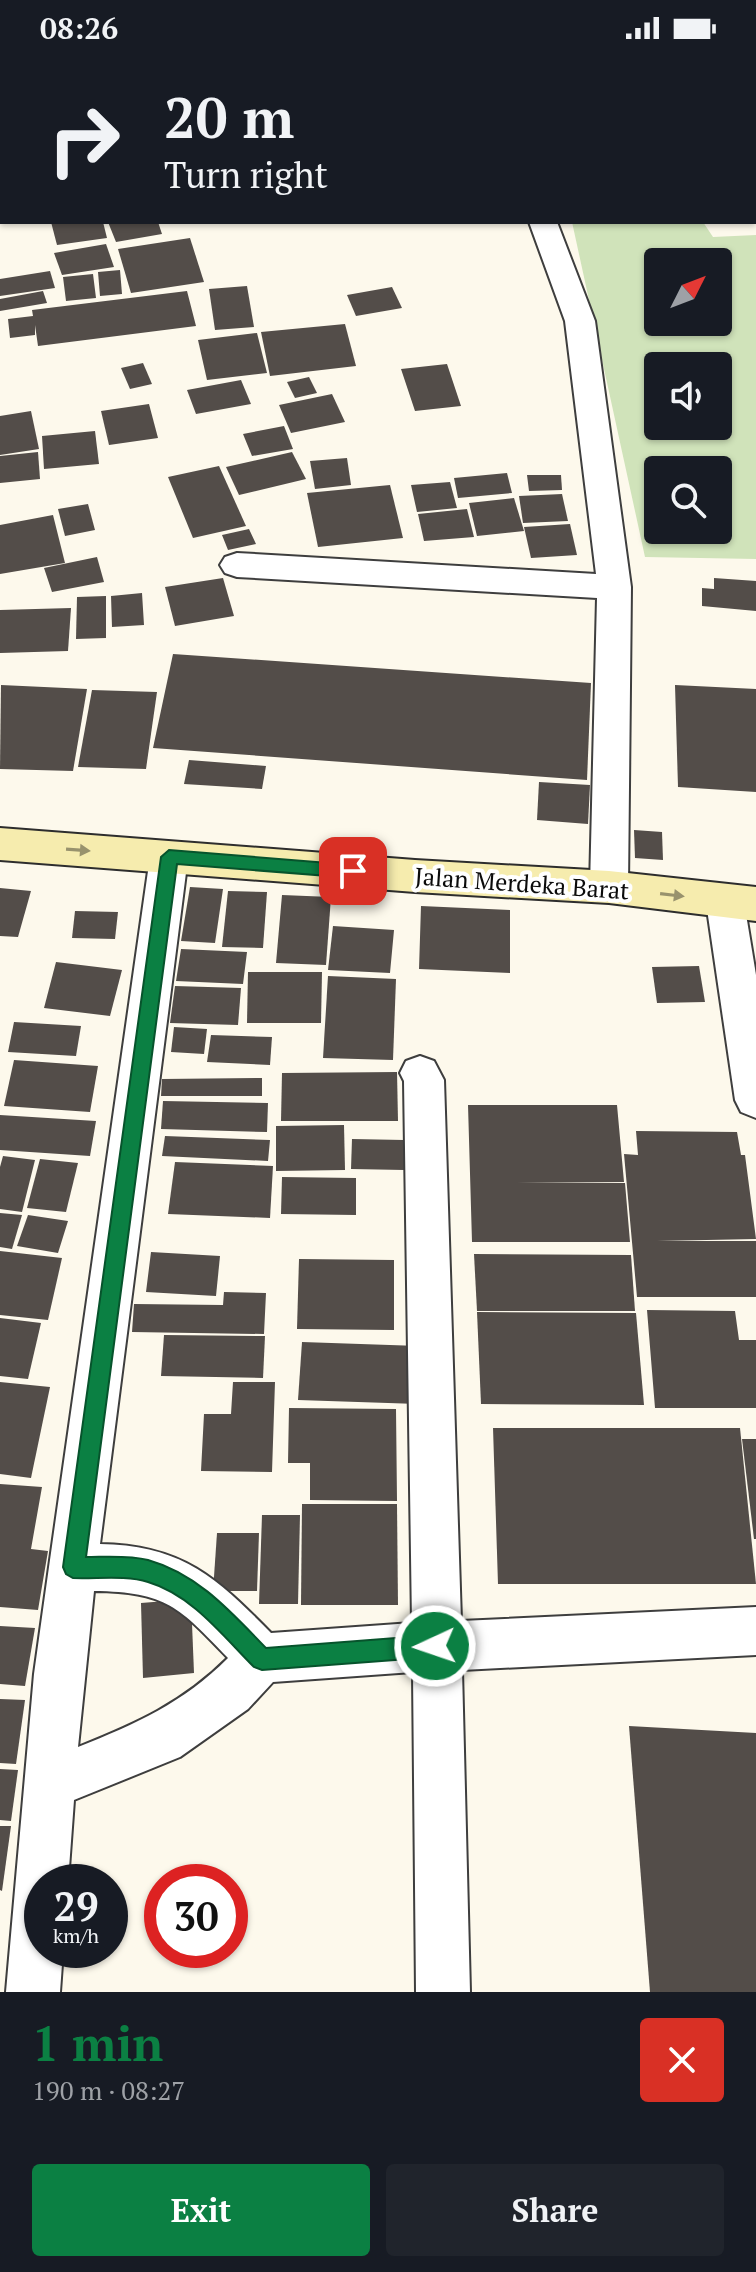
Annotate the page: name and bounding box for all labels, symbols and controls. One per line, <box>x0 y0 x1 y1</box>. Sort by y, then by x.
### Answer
text: 08:26 <box>40 8 118 48</box>
text: 20 m <box>164 80 294 154</box>
icon: right <box>32 88 136 192</box>
text: Turn right <box>164 151 328 198</box>
north arrow <box>644 248 732 336</box>
map controls <box>644 248 732 544</box>
button: sound <box>644 352 732 440</box>
button: search <box>644 456 732 544</box>
pin <box>319 837 387 905</box>
one-way arrow <box>66 844 91 857</box>
icon: arrive <box>331 849 375 893</box>
street label: Jalan Merdeka Barat <box>414 860 630 906</box>
one-way arrow <box>660 889 685 902</box>
position arrow <box>393 1604 477 1688</box>
speed limit sign: 30 <box>144 1864 248 1968</box>
text: 29 <box>53 1879 99 1932</box>
text: km/h <box>53 1922 99 1949</box>
text: 1 min <box>32 2011 163 2075</box>
button: close <box>640 2018 724 2102</box>
text: 190 m · 08:27 <box>32 2073 185 2107</box>
button: Exit <box>32 2164 370 2256</box>
button: Share <box>386 2164 724 2256</box>

